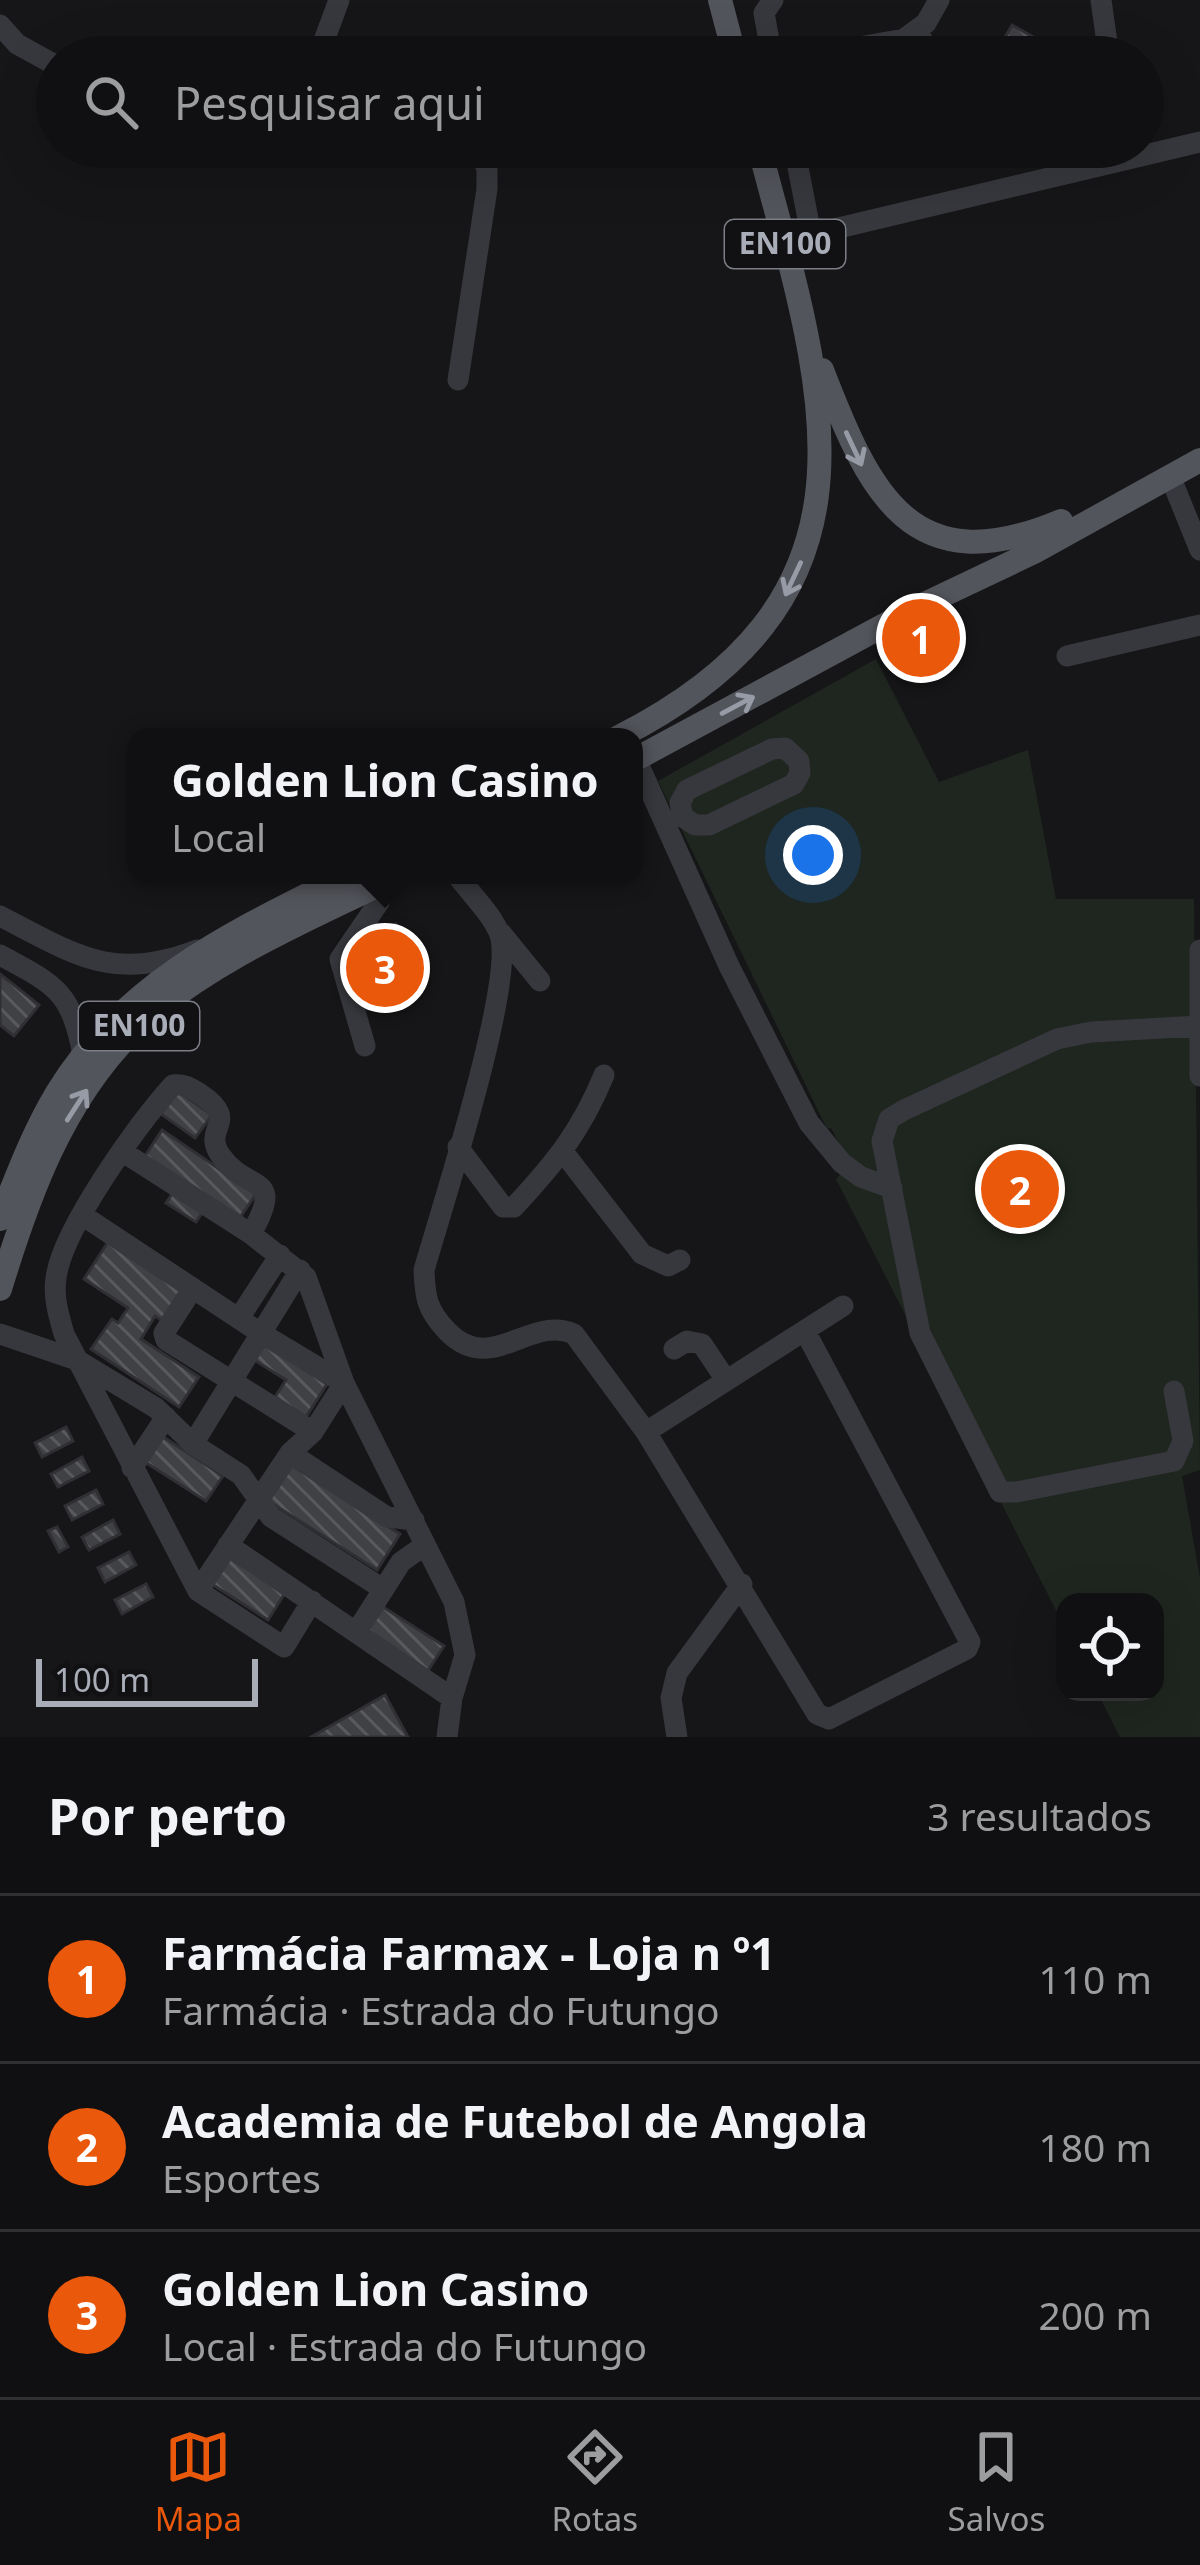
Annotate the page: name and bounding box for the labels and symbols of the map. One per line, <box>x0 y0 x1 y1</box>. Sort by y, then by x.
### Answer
road number: EN100 <box>725 220 845 268</box>
one-way arrow <box>844 430 866 466</box>
one-way arrow <box>781 560 803 596</box>
pin: 1 <box>882 593 960 683</box>
one-way arrow <box>719 693 754 716</box>
your location <box>783 825 843 885</box>
pin: 3 <box>346 923 424 1013</box>
road number: EN100 <box>79 1002 199 1050</box>
one-way arrow <box>65 1088 90 1122</box>
pin: 2 <box>981 1144 1059 1234</box>
scale bar <box>36 1653 258 1706</box>

